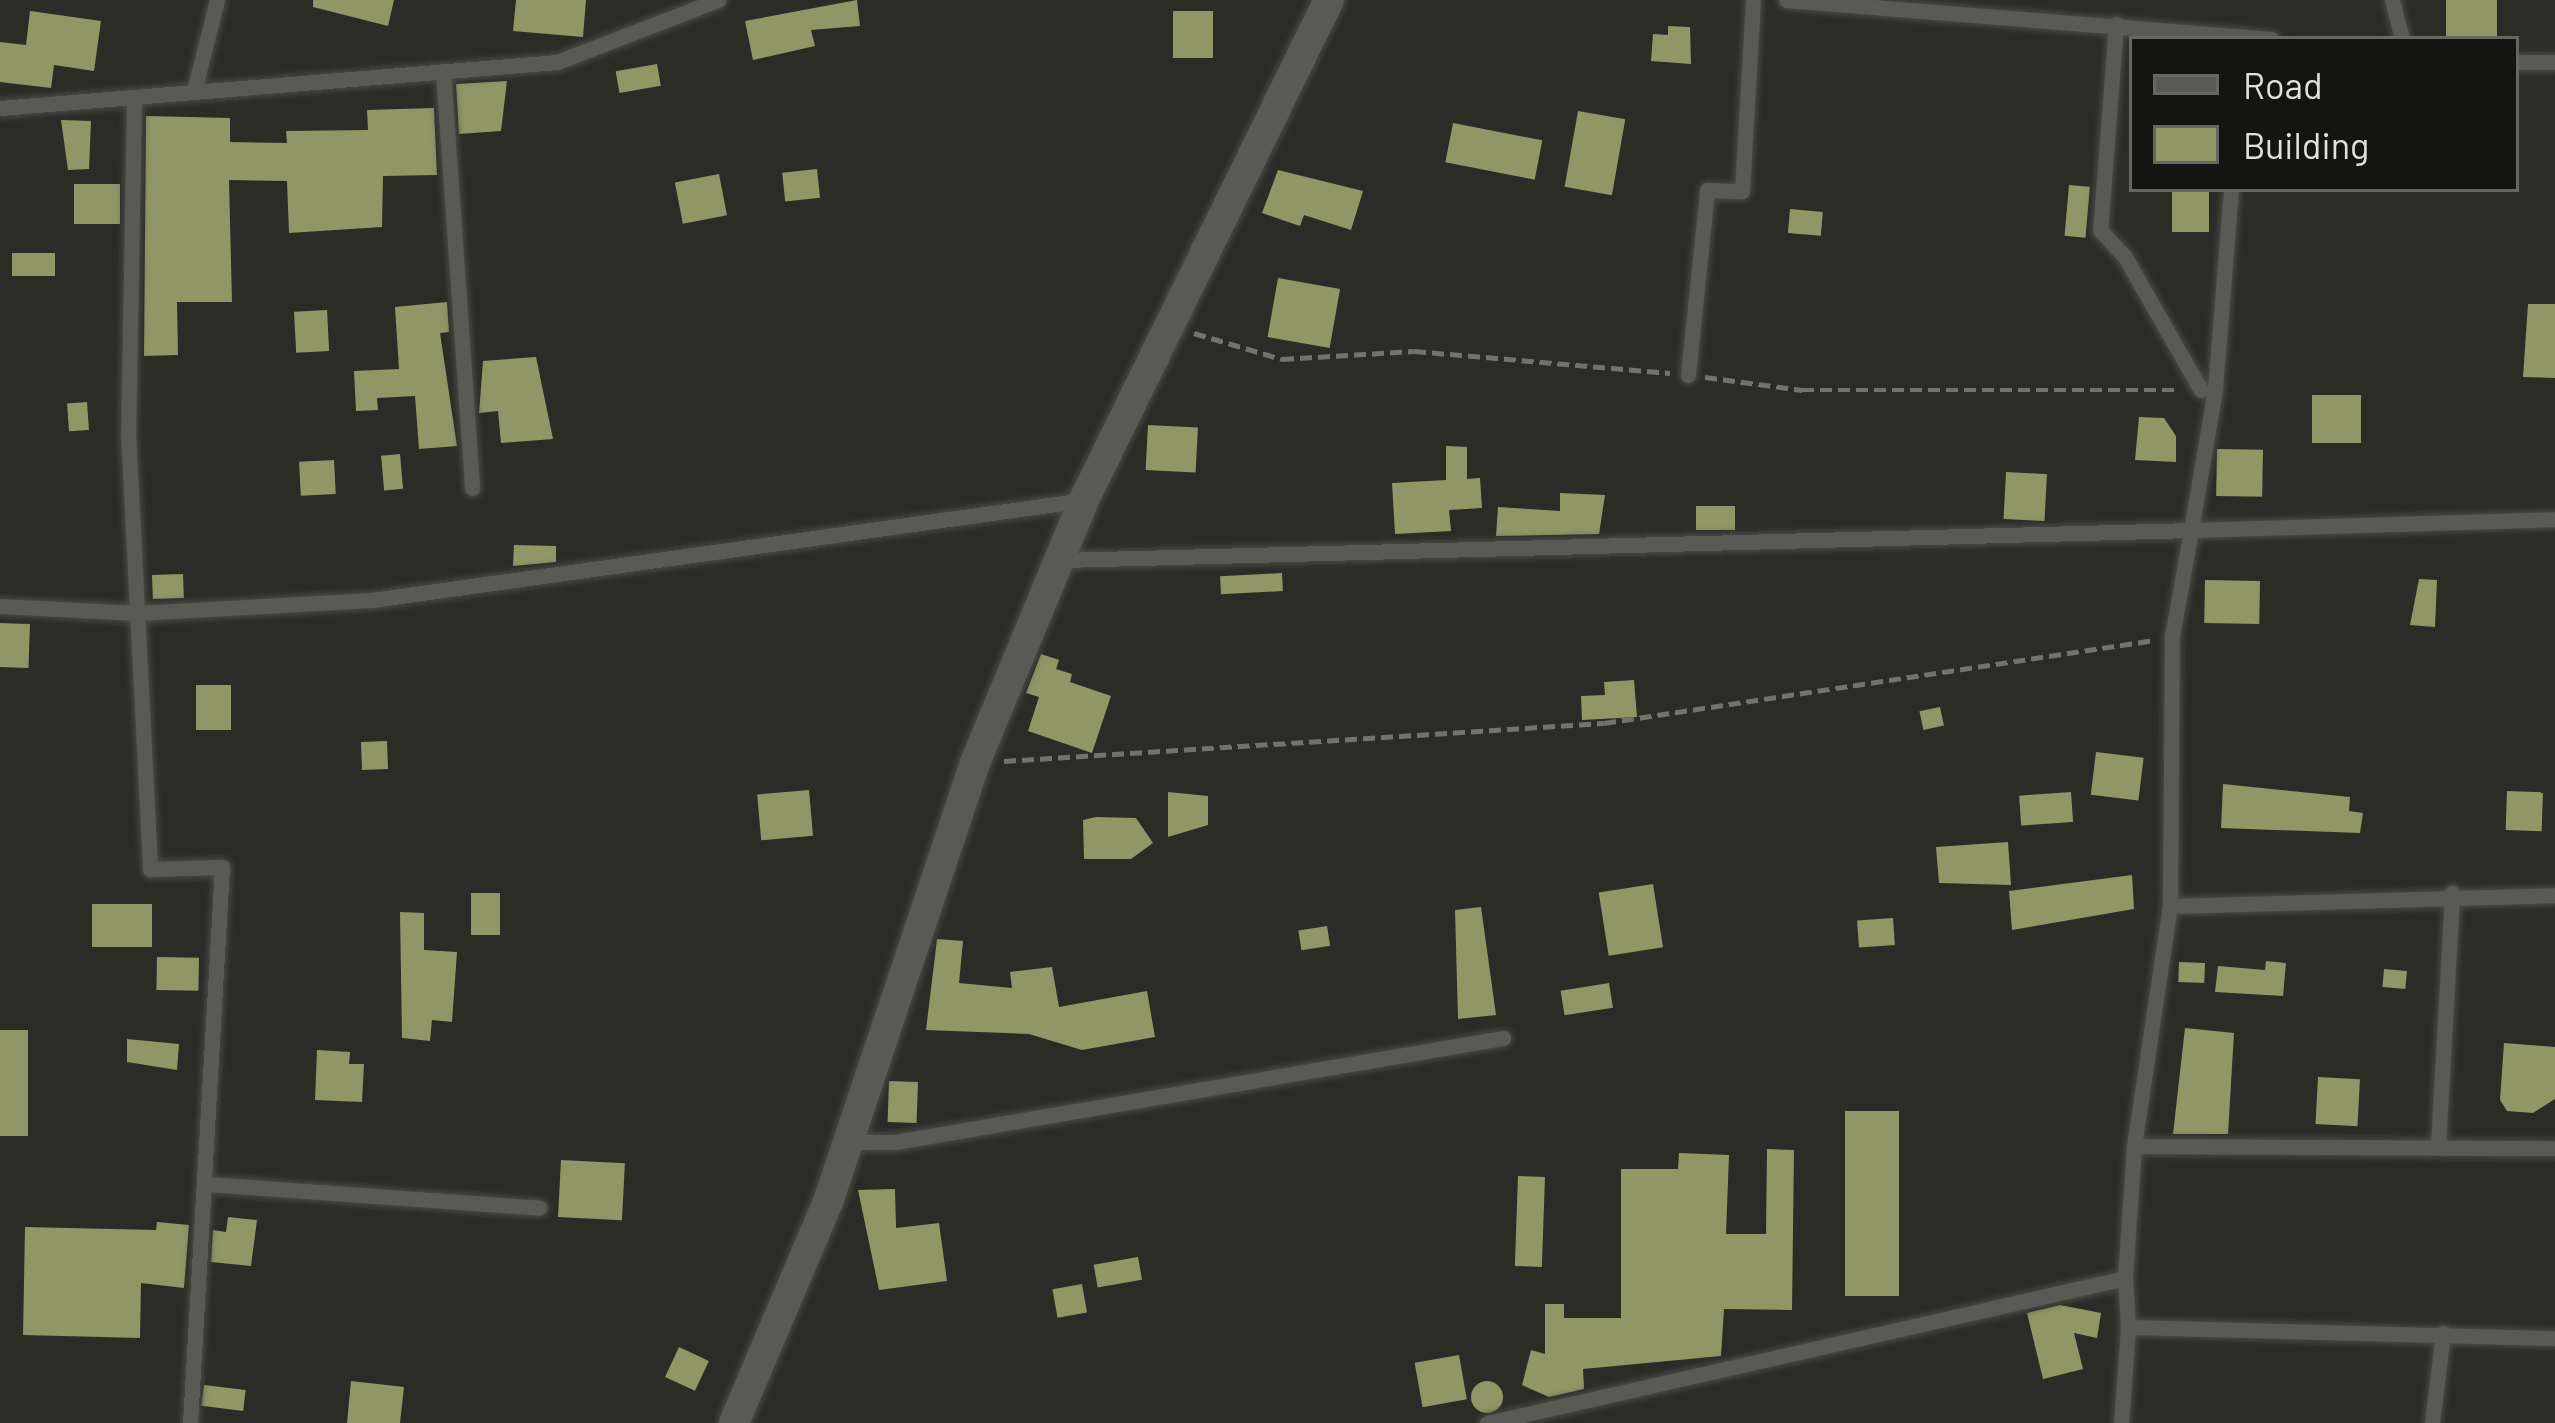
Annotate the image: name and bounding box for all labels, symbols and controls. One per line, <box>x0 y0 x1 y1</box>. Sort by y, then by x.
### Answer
legend <box>2129 36 2519 192</box>
text: Road <box>2243 63 2323 106</box>
text: Building <box>2243 123 2369 166</box>

